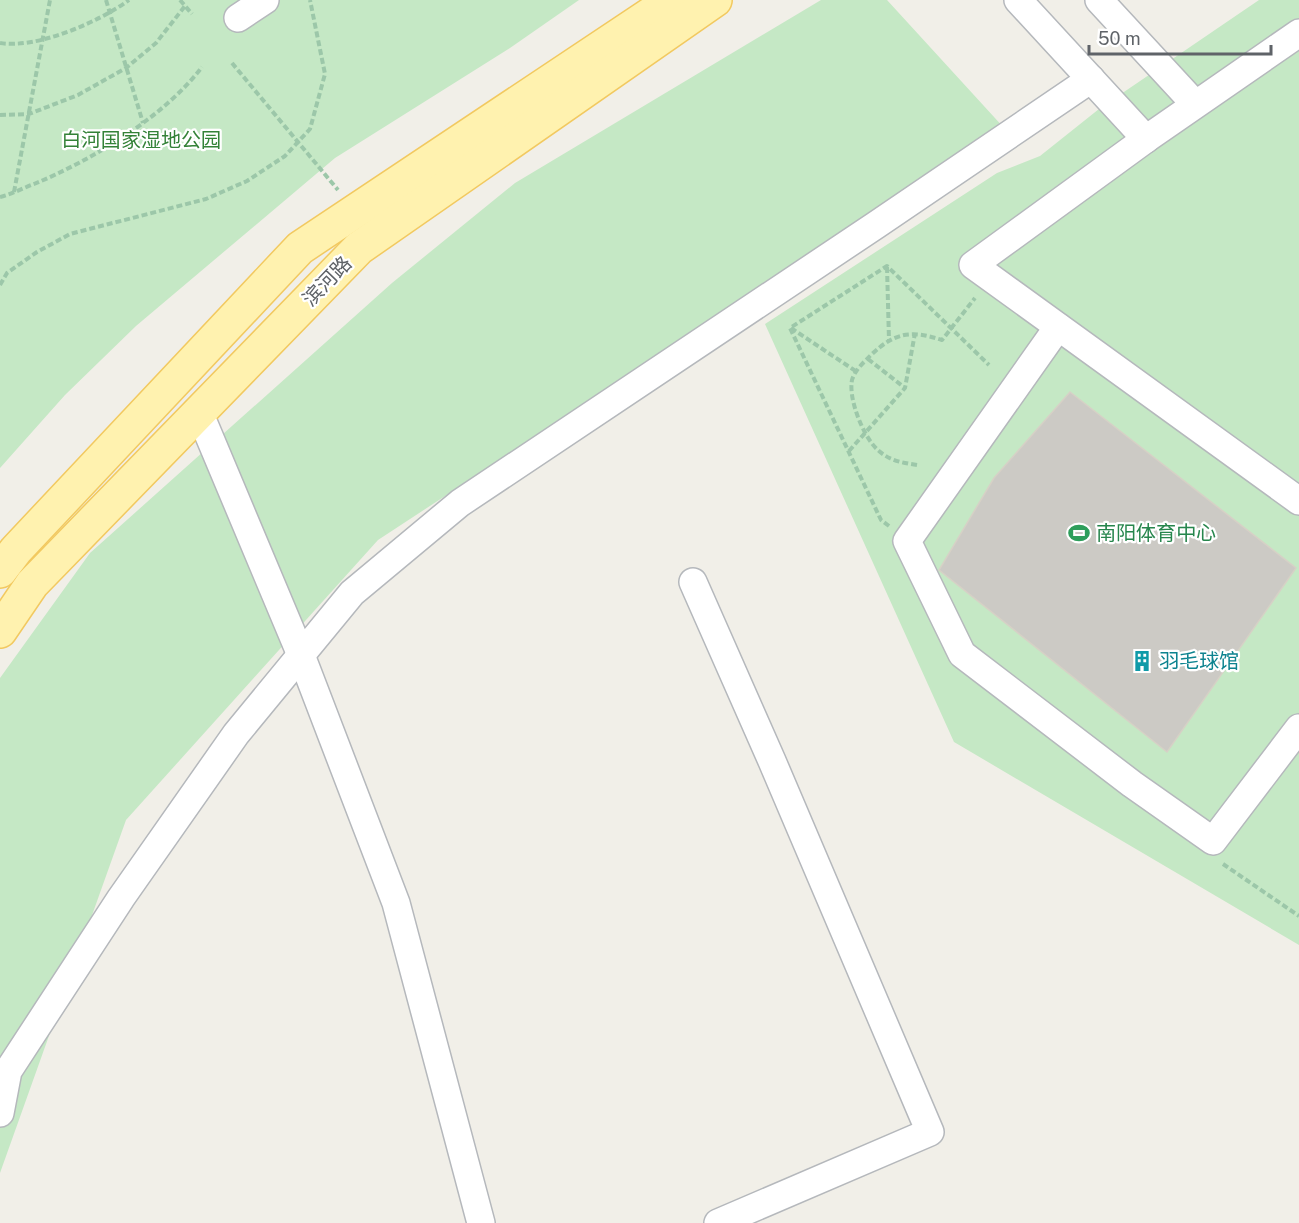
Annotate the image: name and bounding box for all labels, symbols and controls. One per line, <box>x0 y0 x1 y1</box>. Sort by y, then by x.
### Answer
scale bar <box>1089 18 1270 56</box>
text: 50 m <box>1098 28 1141 49</box>
park label: 白河国家湿地公园 <box>61 128 221 152</box>
street label: 滨河路 <box>298 251 356 311</box>
sports icon: 南阳体育中心 <box>1067 521 1091 545</box>
place label: 南阳体育中心 <box>1096 521 1216 545</box>
building icon: 羽毛球馆 <box>1130 649 1154 673</box>
place label: 羽毛球馆 <box>1159 649 1239 673</box>

